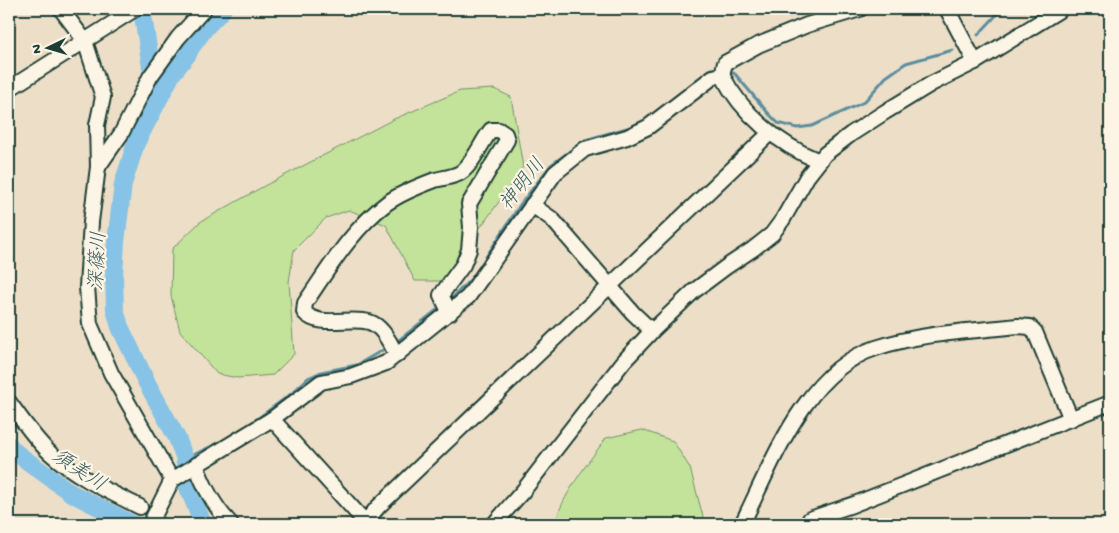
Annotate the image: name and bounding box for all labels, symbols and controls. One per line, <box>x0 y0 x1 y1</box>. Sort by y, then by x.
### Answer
north arrow <box>22 22 72 72</box>
text: N <box>29 44 46 54</box>
water label: 神明川 <box>495 153 551 216</box>
water label: 深篠川 <box>84 231 113 292</box>
water label: 須美川 <box>47 445 110 498</box>

